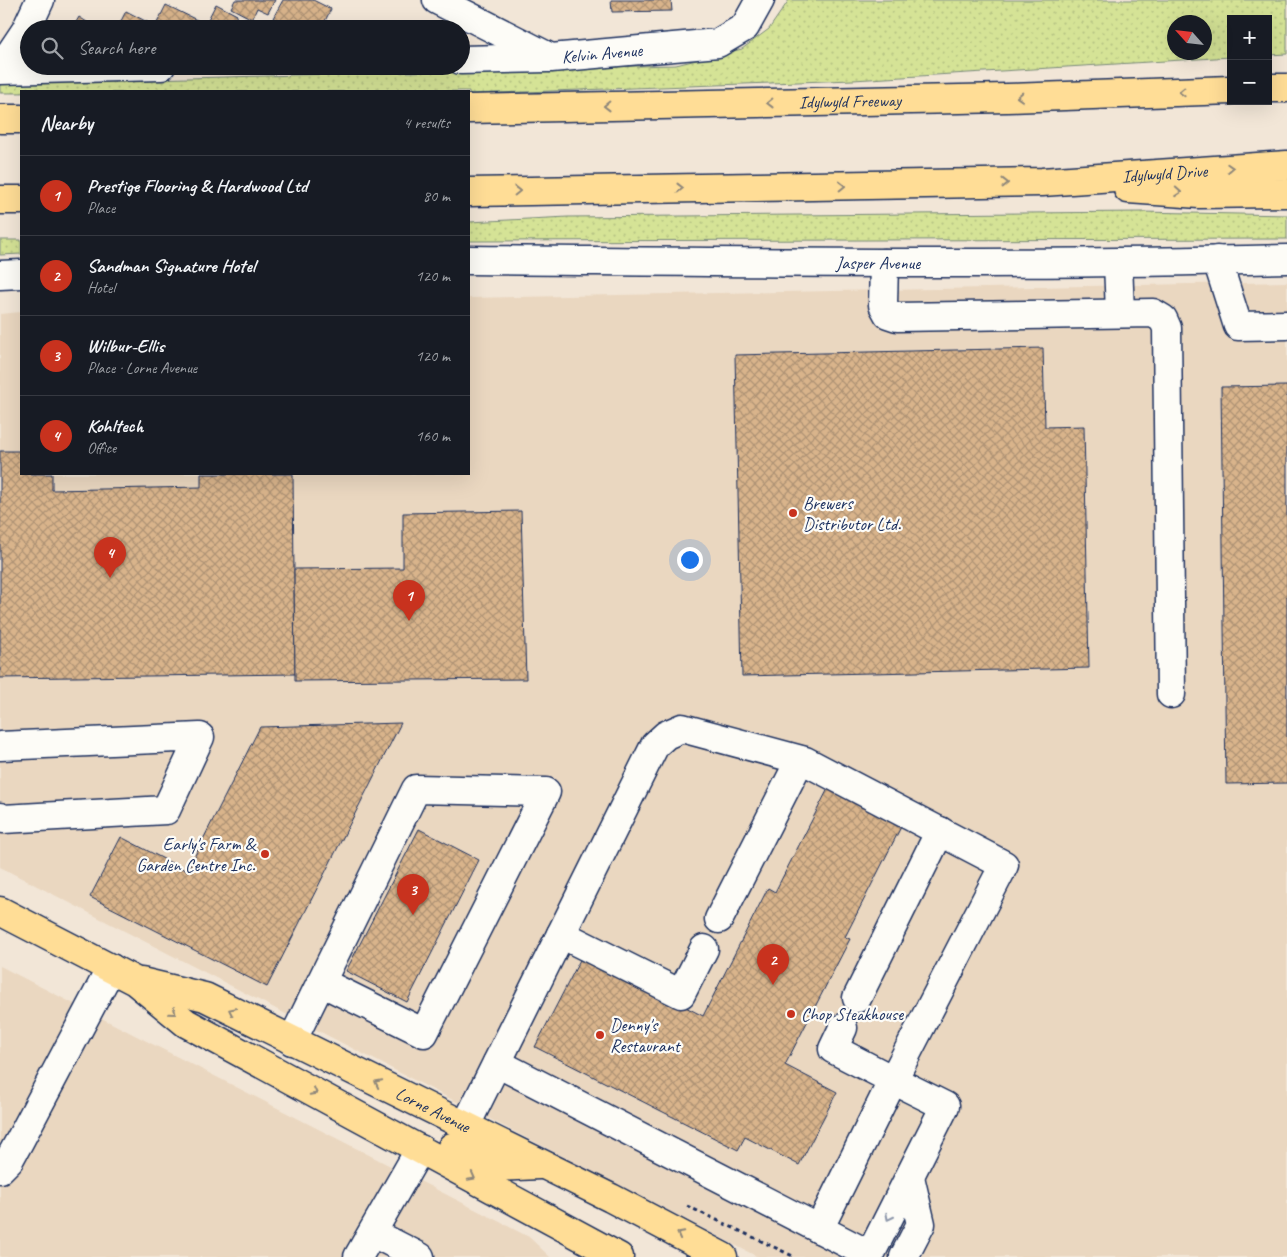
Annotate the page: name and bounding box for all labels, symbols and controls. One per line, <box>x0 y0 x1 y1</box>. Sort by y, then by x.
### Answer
north arrow <box>1167 15 1212 60</box>
map controls <box>1227 15 1272 105</box>
button: + <box>1227 15 1272 60</box>
search box <box>20 20 470 75</box>
icon: search <box>38 34 66 62</box>
text: Search here <box>78 36 155 60</box>
street label: Kelvin Avenue <box>561 39 644 68</box>
button: − <box>1227 60 1272 105</box>
one-way arrow <box>1178 87 1186 97</box>
street label: Idylwyld Freeway <box>798 89 903 113</box>
one-way arrow <box>1015 92 1023 103</box>
one-way arrow <box>765 98 773 108</box>
one-way arrow <box>603 101 610 111</box>
text: Nearby <box>40 110 93 136</box>
text: 4 results <box>403 113 450 133</box>
street label: Idylwyld Drive <box>1121 159 1209 187</box>
one-way arrow <box>1227 163 1235 173</box>
text: Prestige Flooring & Hardwood Ltd <box>87 174 307 198</box>
one-way arrow <box>1001 177 1009 188</box>
one-way arrow <box>839 180 847 191</box>
one-way arrow <box>676 183 684 194</box>
text: 1 <box>52 186 60 206</box>
text: 80 m <box>423 186 450 206</box>
one-way arrow <box>514 186 522 197</box>
one-way arrow <box>1174 187 1182 198</box>
text: Place <box>87 198 115 218</box>
street label: Jasper Avenue <box>835 252 921 274</box>
text: Sandman Signature Hotel <box>87 254 255 278</box>
text: 2 <box>52 266 60 286</box>
text: 120 m <box>416 266 450 286</box>
text: Hotel <box>87 278 115 298</box>
text: Wilbur-Ellis <box>87 334 164 358</box>
text: 3 <box>52 346 60 366</box>
text: 120 m <box>416 346 450 366</box>
text: Place · Lorne Avenue <box>87 358 197 378</box>
text: Kohltech <box>87 414 143 438</box>
text: 4 <box>52 426 60 446</box>
text: 160 m <box>416 426 450 446</box>
text: Office <box>87 438 116 458</box>
place label: Brewers Distributor Ltd. <box>803 492 901 535</box>
marker: Brewers Distributor Ltd. <box>787 507 799 519</box>
pin: 4 <box>94 537 126 578</box>
your location <box>677 547 703 573</box>
pin: 1 <box>393 580 425 621</box>
place label: Early's Farm & Garden Centre Inc. <box>136 833 257 876</box>
marker: Early's Farm & Garden Centre Inc. <box>259 848 271 860</box>
pin: 3 <box>397 874 429 915</box>
pin: 2 <box>757 944 789 985</box>
place label: Chop Steakhouse <box>801 1003 904 1025</box>
one-way arrow <box>167 1006 176 1015</box>
one-way arrow <box>228 1007 237 1017</box>
marker: Chop Steakhouse <box>785 1008 797 1020</box>
place label: Denny's Restaurant <box>610 1014 682 1057</box>
marker: Denny's Restaurant <box>594 1029 606 1041</box>
one-way arrow <box>374 1079 383 1090</box>
street label: Lorne Avenue <box>392 1082 475 1138</box>
one-way arrow <box>308 1086 317 1096</box>
one-way arrow <box>467 1171 476 1181</box>
one-way arrow <box>885 1212 895 1221</box>
one-way arrow <box>676 1230 685 1240</box>

